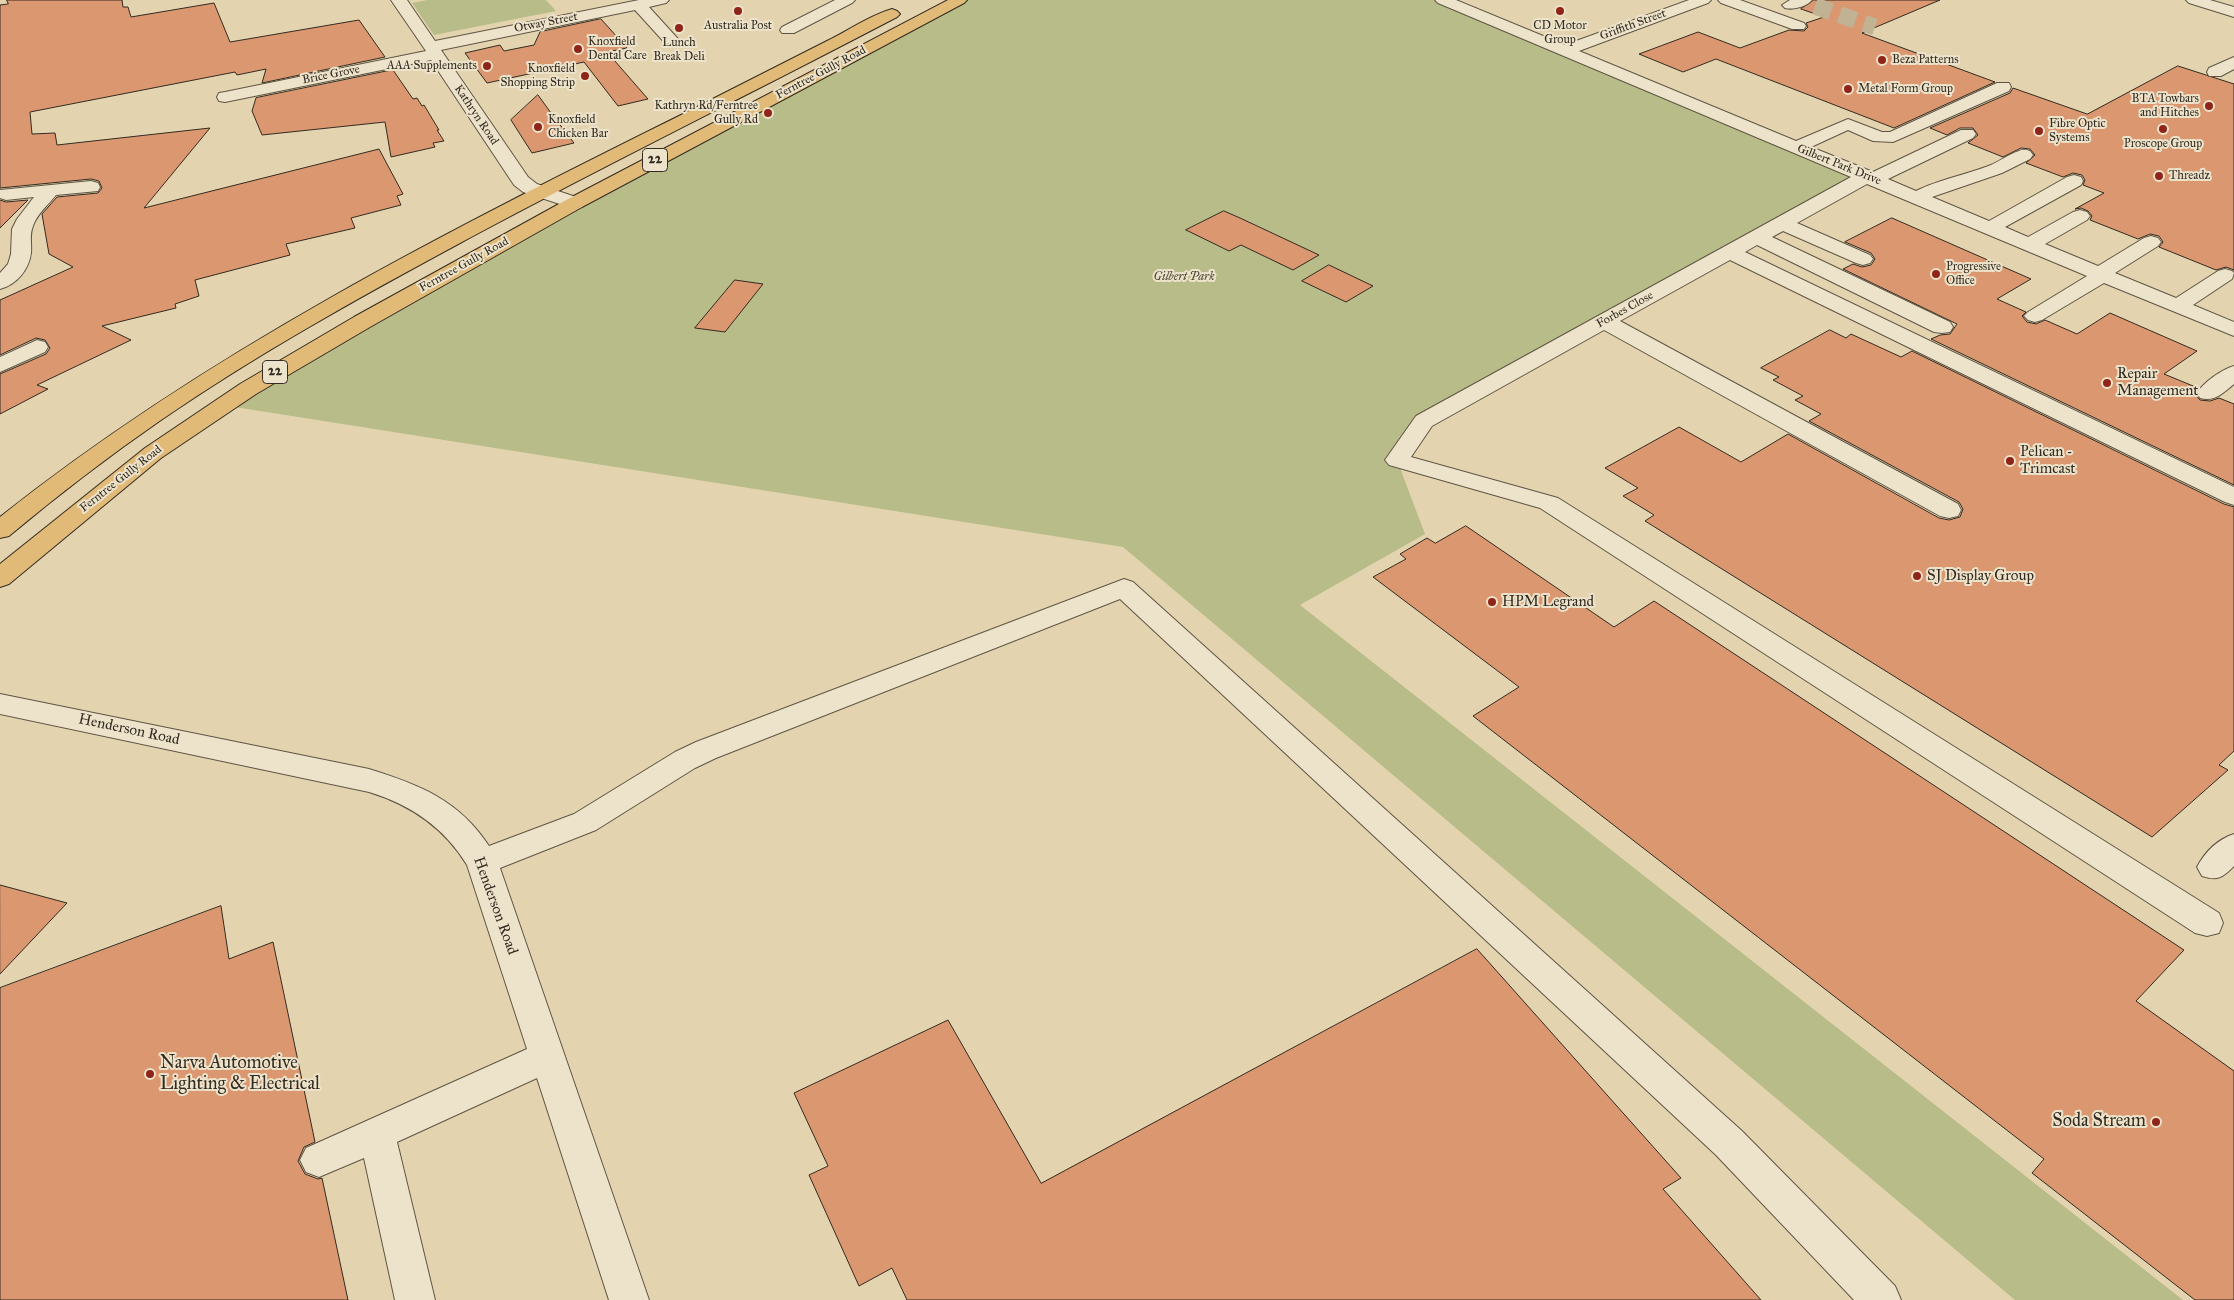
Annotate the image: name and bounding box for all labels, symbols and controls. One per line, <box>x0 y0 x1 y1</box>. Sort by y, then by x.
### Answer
marker: Australia Post <box>732 5 744 17</box>
marker: CD Motor Group <box>1554 5 1566 17</box>
street label: Griffith Street <box>1598 6 1668 44</box>
street label: Otway Street <box>513 10 579 36</box>
place label: Australia Post <box>704 19 772 33</box>
place label: CD Motor Group <box>1533 19 1587 47</box>
marker: Lunch Break Deli <box>673 22 685 34</box>
place label: Knoxfield Dental Care <box>588 35 647 63</box>
place label: Lunch Break Deli <box>653 36 705 64</box>
marker: Knoxfield Dental Care <box>572 43 584 55</box>
street label: Ferntree Gully Road <box>773 43 869 103</box>
place label: Beza Patterns <box>1892 53 1959 67</box>
marker: Beza Patterns <box>1876 54 1888 66</box>
place label: AAA Supplements <box>387 59 477 73</box>
marker: AAA Supplements <box>481 60 493 72</box>
street label: Brice Grove <box>301 62 361 88</box>
place label: Knoxfield Shopping Strip <box>500 62 575 90</box>
marker: Knoxfield Shopping Strip <box>579 70 591 82</box>
street label: Kathryn Road <box>451 82 501 148</box>
place label: Metal Form Group <box>1858 82 1953 96</box>
marker: Metal Form Group <box>1842 83 1854 95</box>
place label: BTA Towbars and Hitches <box>2131 92 2199 120</box>
place label: Kathryn Rd/Ferntree Gully Rd <box>654 99 758 127</box>
marker: BTA Towbars and Hitches <box>2203 100 2215 112</box>
marker: Kathryn Rd/Ferntree Gully Rd <box>762 107 774 119</box>
place label: Knoxfield Chicken Bar <box>548 113 608 141</box>
place label: Fibre Optic Systems <box>2049 117 2106 145</box>
marker: Knoxfield Chicken Bar <box>532 121 544 133</box>
marker: Proscope Group <box>2157 123 2169 135</box>
marker: Fibre Optic Systems <box>2033 125 2045 137</box>
place label: Proscope Group <box>2124 137 2202 151</box>
street label: Gilbert Park Drive <box>1795 142 1883 188</box>
road number: 22 <box>642 148 668 172</box>
place label: Threadz <box>2169 169 2210 183</box>
marker: Threadz <box>2153 170 2165 182</box>
street label: Ferntree Gully Road <box>417 234 511 296</box>
place label: Progressive Office <box>1946 260 2001 288</box>
marker: Progressive Office <box>1930 268 1942 280</box>
park label: Gilbert Park <box>1154 270 1214 284</box>
street label: Forbes Close <box>1594 288 1656 332</box>
road number: 22 <box>262 361 288 384</box>
place label: Repair Management <box>2117 365 2199 400</box>
marker: Repair Management <box>2101 377 2113 389</box>
street label: Ferntree Gully Road <box>77 443 165 515</box>
place label: Pelican - Trimcast <box>2020 443 2076 478</box>
marker: Pelican - Trimcast <box>2004 455 2016 467</box>
place label: SJ Display Group <box>1927 567 2034 585</box>
marker: SJ Display Group <box>1911 570 1923 582</box>
place label: HPM Legrand <box>1502 593 1594 611</box>
marker: HPM Legrand <box>1486 596 1498 608</box>
street label: Henderson Road <box>77 710 181 750</box>
street label: Henderson Road <box>469 855 521 957</box>
place label: Narva Automotive Lighting & Electrical <box>160 1053 320 1096</box>
marker: Narva Automotive Lighting & Electrical <box>144 1068 156 1080</box>
place label: Soda Stream <box>2052 1111 2146 1133</box>
marker: Soda Stream <box>2150 1116 2162 1128</box>

